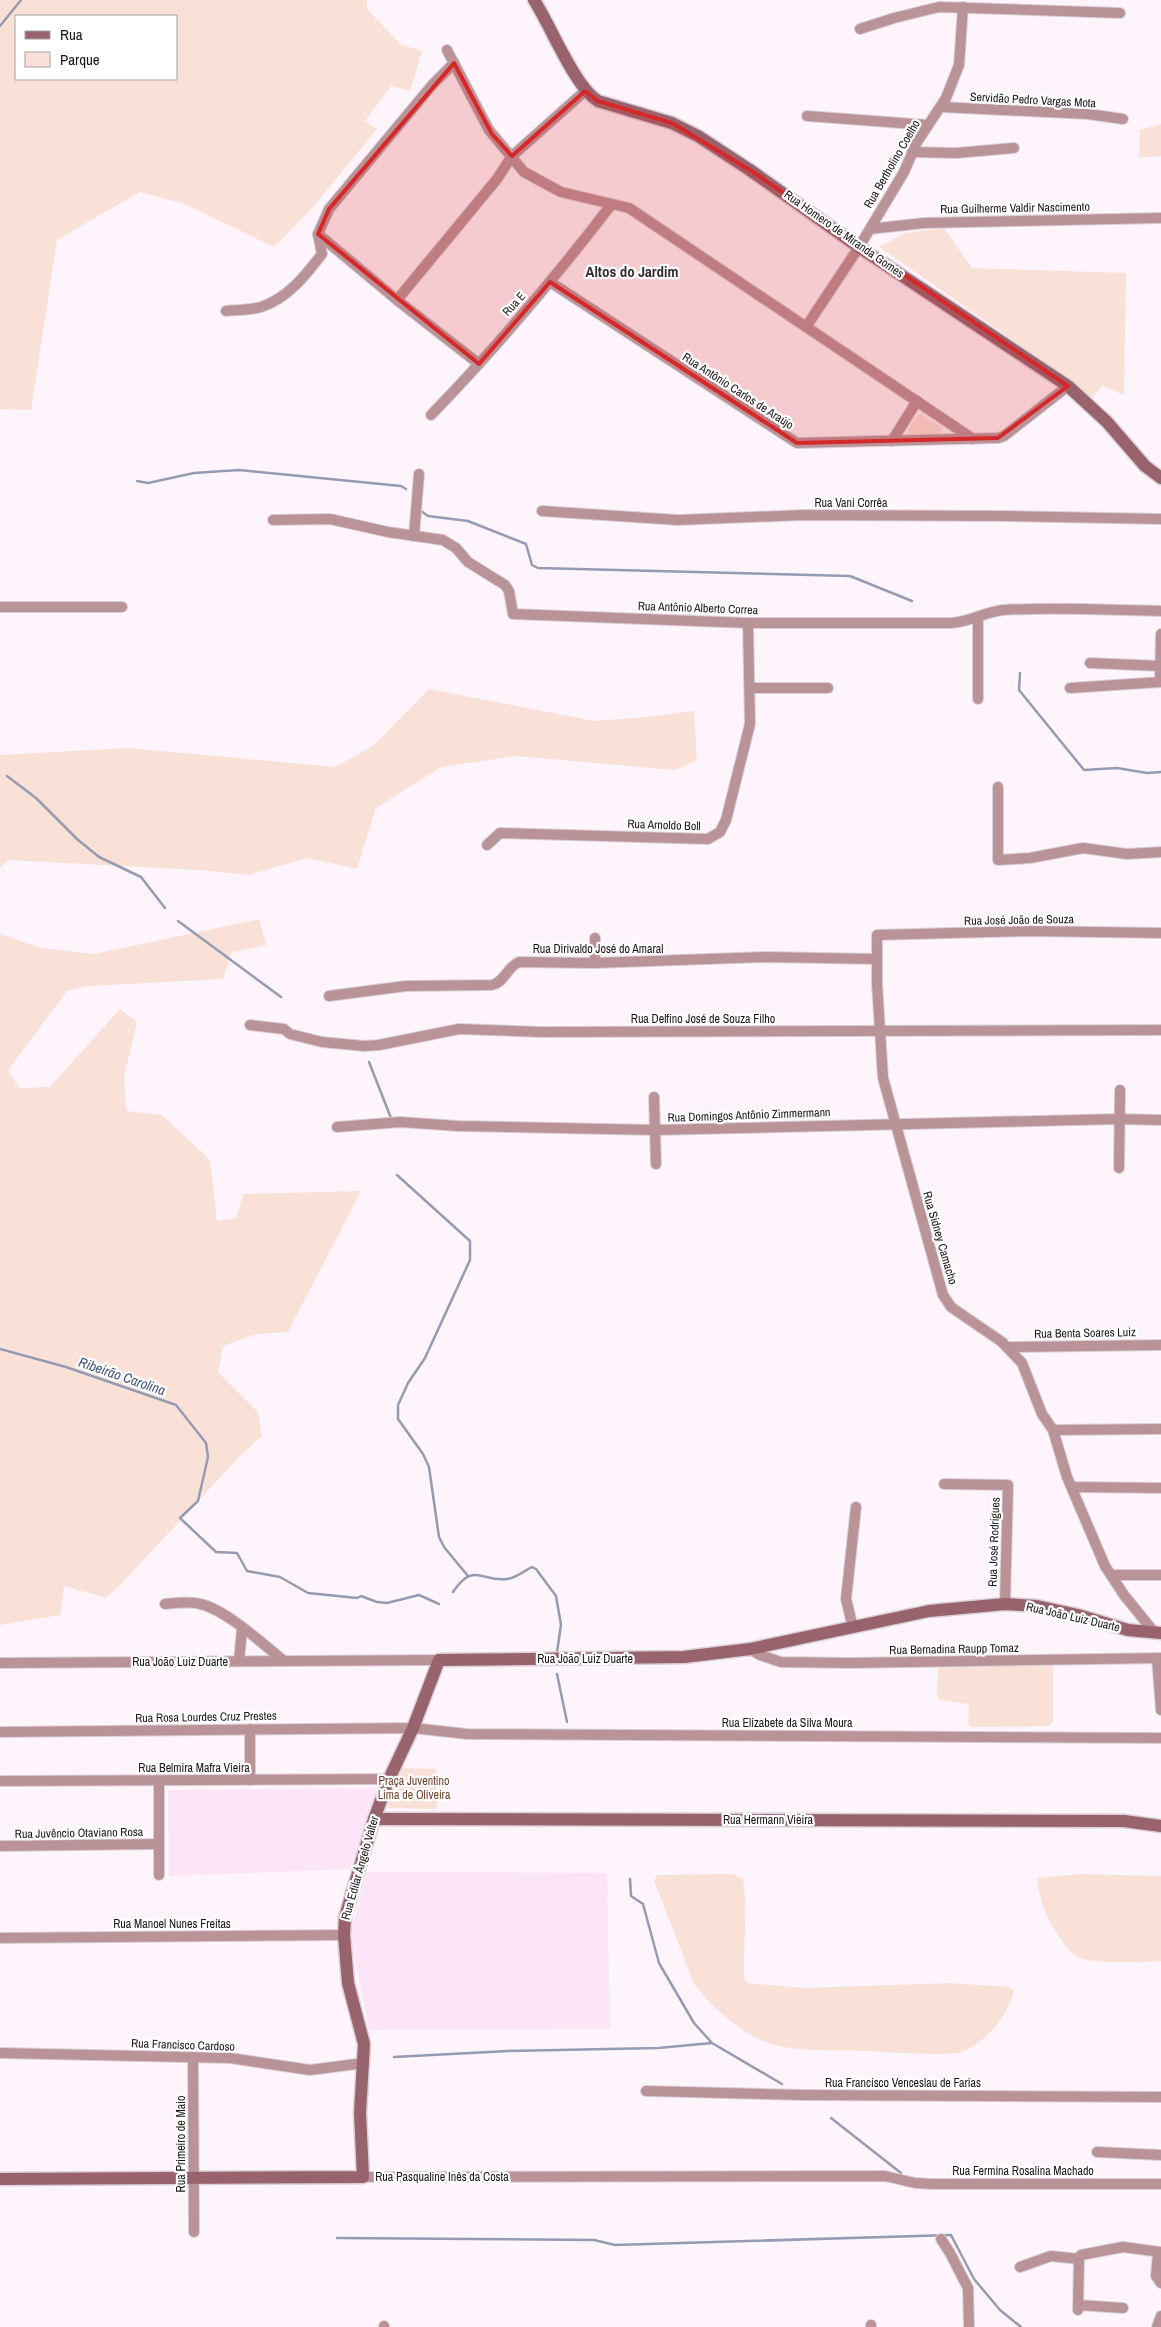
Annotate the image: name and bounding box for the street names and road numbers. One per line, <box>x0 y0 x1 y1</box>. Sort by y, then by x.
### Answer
street label: Servidão Pedro Vargas Mota <box>970 89 1097 111</box>
street label: Rua Bertholino Coelho <box>860 117 924 211</box>
street label: Rua Homero de Miranda Gomes <box>781 187 907 282</box>
street label: Rua Guilherme Valdir Nascimento <box>940 199 1090 217</box>
street label: Rua E <box>499 288 529 320</box>
street label: Rua Antônio Carlos de Araújo <box>679 349 797 433</box>
street label: Rua Vani Corrêa <box>814 495 888 511</box>
street label: Rua Antônio Alberto Correa <box>638 598 759 618</box>
street label: Rua Arnoldo Boll <box>627 816 701 834</box>
street label: Rua José João de Souza <box>964 911 1075 929</box>
street label: Rua Dirivaldo José do Amaral <box>533 941 663 957</box>
street label: Rua Delfino José de Souza Filho <box>631 1011 775 1027</box>
street label: Rua Domingos Antônio Zimmermann <box>667 1104 831 1126</box>
street label: Rua Sidney Camacho <box>919 1190 961 1286</box>
street label: Rua Benta Soares Luiz <box>1034 1324 1136 1342</box>
street label: Rua José Rodrigues <box>984 1497 1004 1587</box>
street label: Rua João Luiz Duarte <box>1025 1598 1121 1636</box>
street label: Rua Bernadina Raupp Tomaz <box>889 1640 1019 1658</box>
street label: Rua João Luiz Duarte <box>537 1651 633 1667</box>
street label: Rua João Luiz Duarte <box>132 1654 228 1670</box>
street label: Rua Rosa Lourdes Cruz Prestes <box>135 1708 277 1726</box>
street label: Rua Elizabete da Silva Moura <box>722 1715 853 1731</box>
street label: Rua Belmira Mafra Vieira <box>138 1760 250 1776</box>
street label: Rua Hermann Vieira <box>723 1812 814 1828</box>
street label: Rua Edilar Ângelo Valter <box>338 1814 383 1922</box>
street label: Rua Juvêncio Otaviano Rosa <box>15 1824 144 1842</box>
street label: Rua Manoel Nunes Freitas <box>113 1916 231 1932</box>
street label: Rua Francisco Cardoso <box>131 2035 235 2055</box>
street label: Rua Francisco Venceslau de Farias <box>825 2075 981 2091</box>
street label: Rua Primeiro de Maio <box>173 2096 189 2192</box>
street label: Rua Fermina Rosalina Machado <box>952 2163 1094 2179</box>
street label: Rua Pasqualine Inês da Costa <box>375 2169 509 2185</box>

